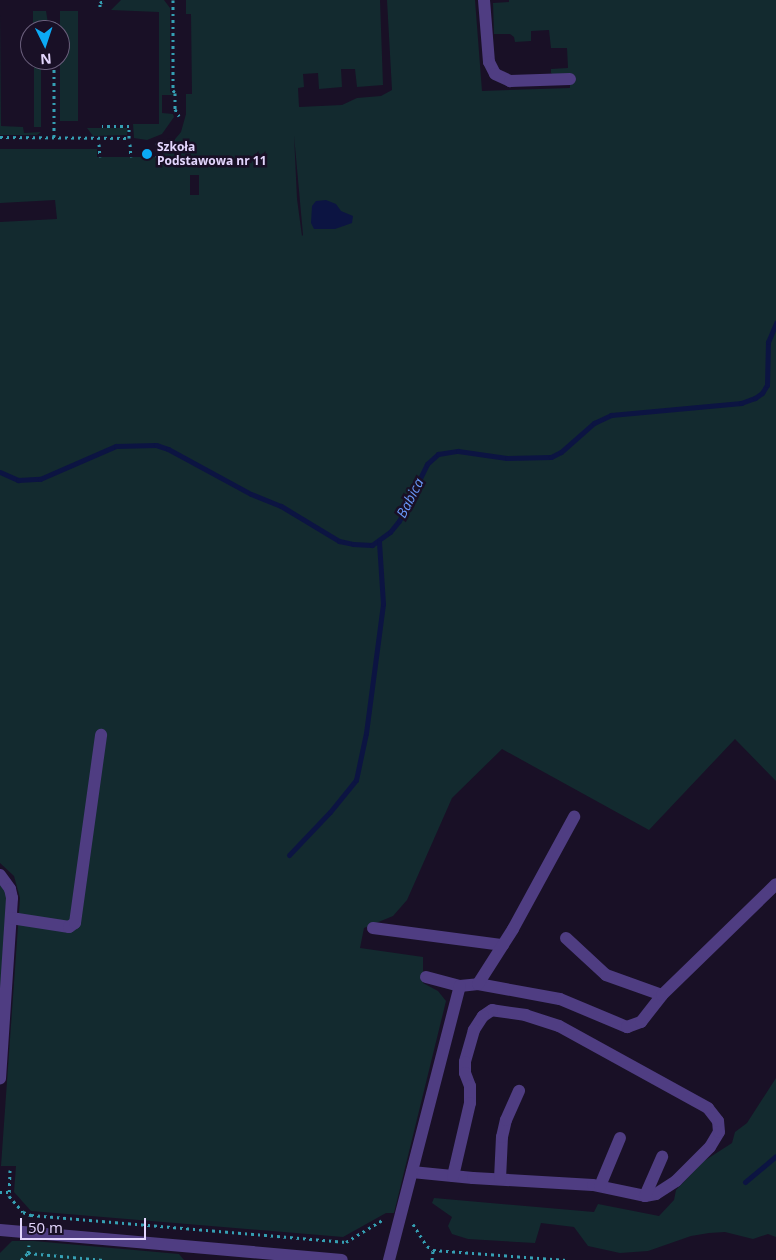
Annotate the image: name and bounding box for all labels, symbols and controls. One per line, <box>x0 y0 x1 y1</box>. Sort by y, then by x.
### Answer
north arrow <box>20 20 70 70</box>
text: N <box>40 50 52 69</box>
place label: Szkoła Podstawowa nr 11 <box>157 140 266 168</box>
marker: Szkoła Podstawowa nr 11 <box>141 148 153 160</box>
water label: Babica <box>393 475 427 521</box>
scale bar <box>22 1208 149 1240</box>
text: 50 m <box>28 1217 63 1237</box>

